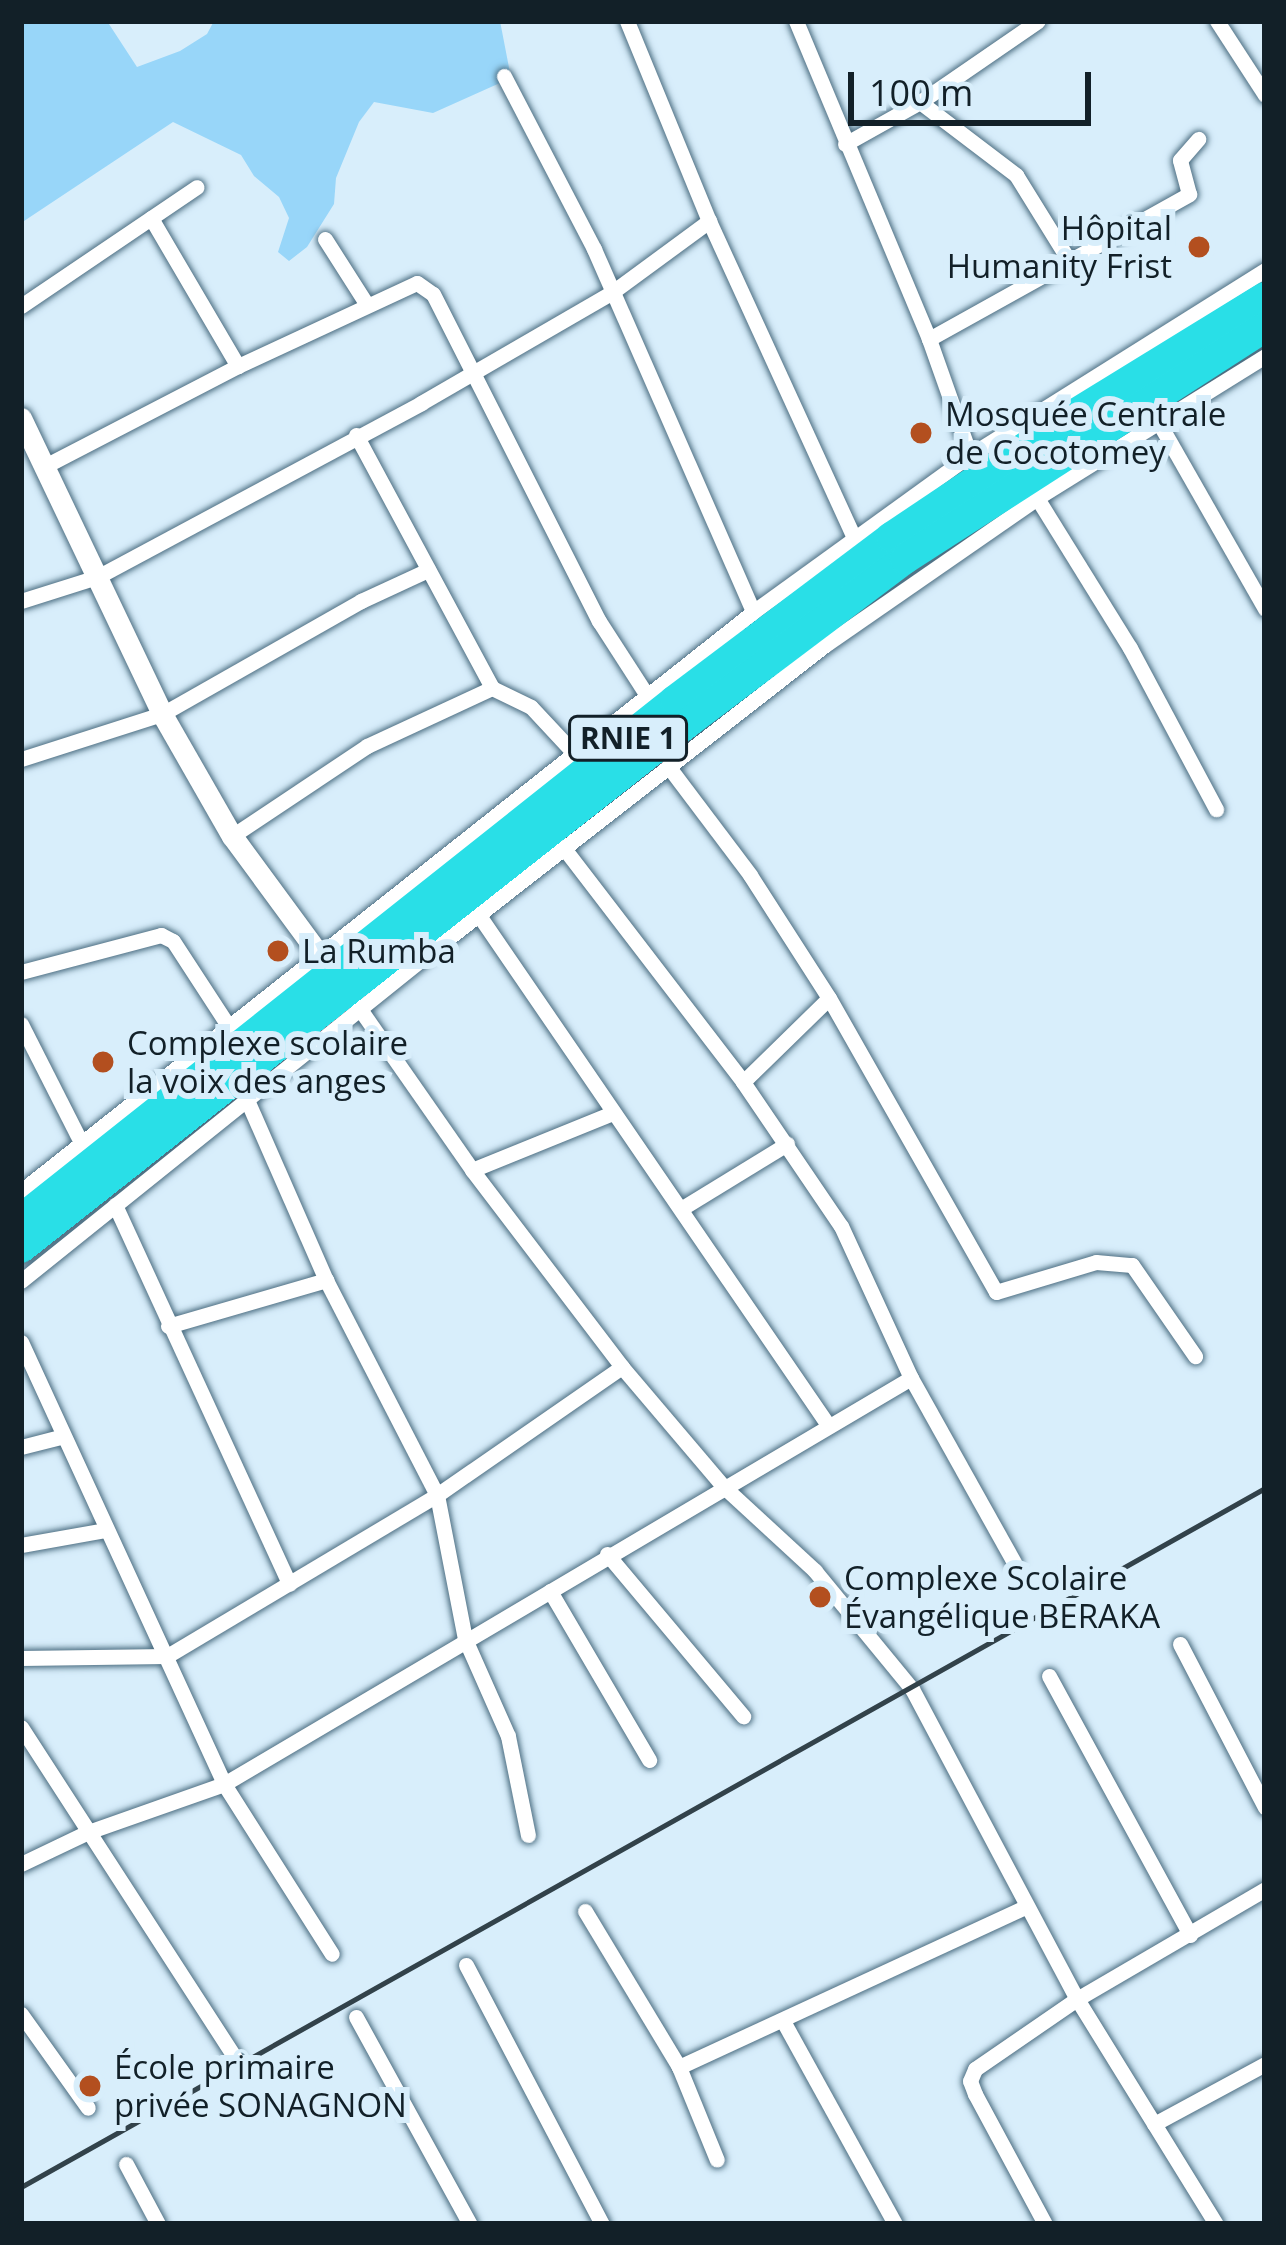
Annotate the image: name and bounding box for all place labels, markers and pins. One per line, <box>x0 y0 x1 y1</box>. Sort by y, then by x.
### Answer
place label: Hôpital Humanity Frist <box>947 208 1172 286</box>
marker: Hôpital Humanity Frist <box>1183 231 1215 263</box>
place label: Mosquée Centrale de Cocotomey <box>945 394 1226 472</box>
marker: Mosquée Centrale de Cocotomey <box>908 420 934 446</box>
place label: La Rumba <box>302 931 456 971</box>
marker: La Rumba <box>265 938 291 964</box>
place label: Complexe scolaire la voix des anges <box>127 1023 408 1101</box>
marker: Complexe scolaire la voix des anges <box>90 1049 116 1075</box>
place label: Complexe Scolaire Évangélique BERAKA <box>844 1558 1160 1636</box>
marker: Complexe Scolaire Évangélique BERAKA <box>807 1584 833 1610</box>
place label: École primaire privée SONAGNON <box>114 2047 407 2125</box>
marker: École primaire privée SONAGNON <box>77 2073 103 2099</box>

